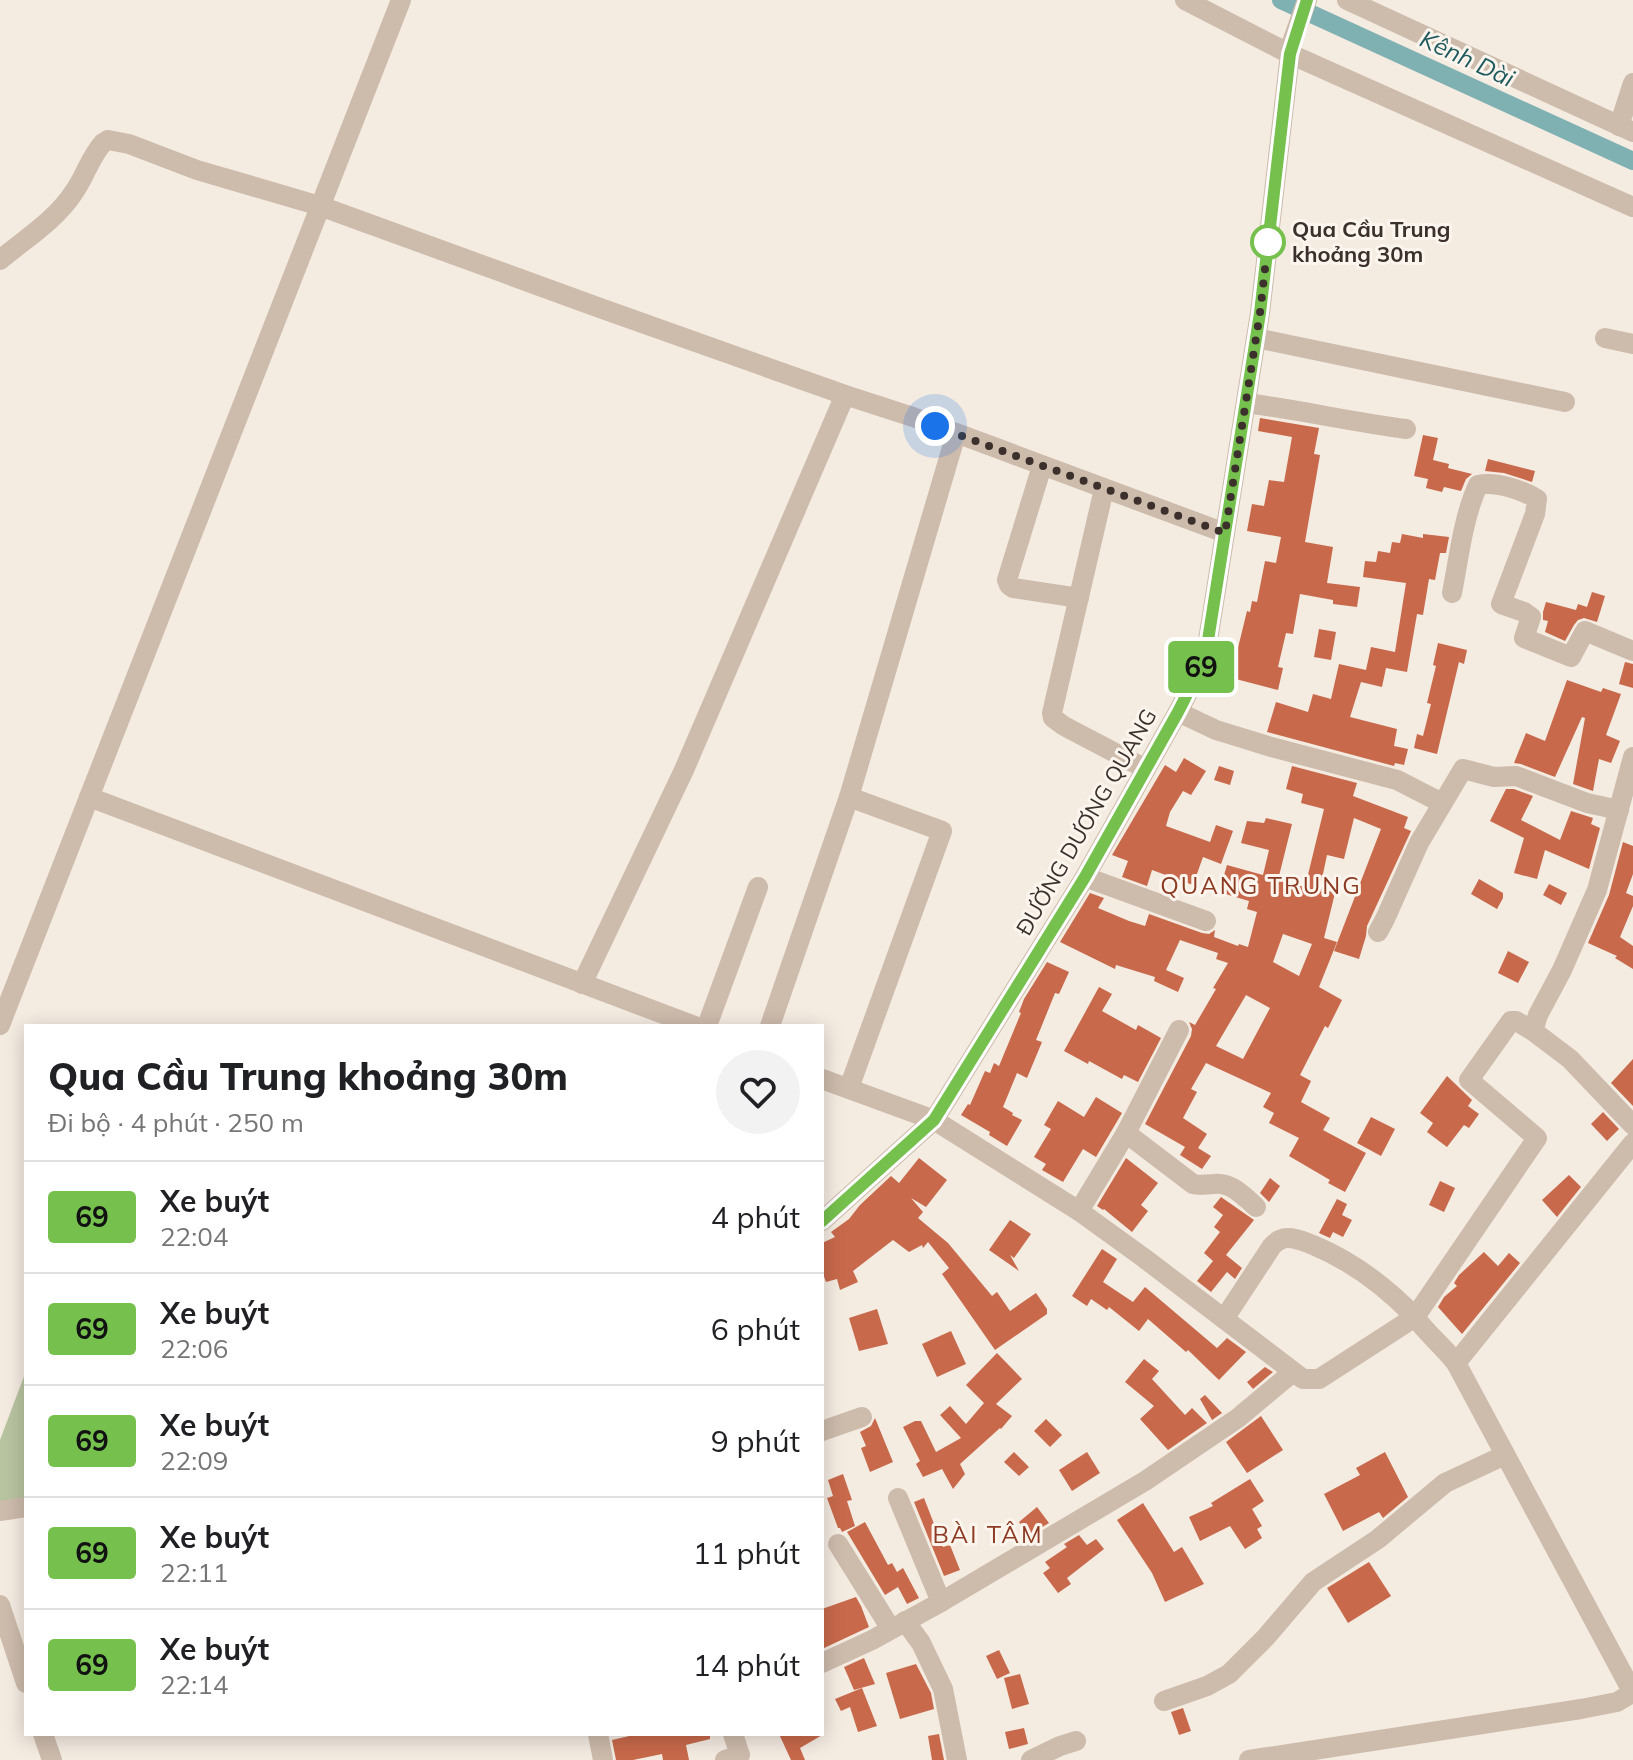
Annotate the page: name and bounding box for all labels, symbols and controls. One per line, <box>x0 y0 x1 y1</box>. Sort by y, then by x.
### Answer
water label: Kênh Dài <box>1416 23 1520 93</box>
place label: Qua Cầu Trung khoảng 30m <box>1292 215 1451 268</box>
marker: Qua Cầu Trung khoảng 30m <box>1251 225 1285 259</box>
your location <box>915 406 955 446</box>
line badge: 69 <box>1165 641 1237 693</box>
text: 69 <box>1184 649 1218 684</box>
street label: ĐƯỜNG DƯƠNG QUANG <box>1010 704 1162 940</box>
district label: QUANG TRUNG <box>1160 870 1362 900</box>
button: heart <box>716 1050 800 1134</box>
text: Qua Cầu Trung khoảng 30m <box>48 1052 568 1100</box>
text: Đi bộ · 4 phút · 250 m <box>48 1106 304 1139</box>
text: Xe buýt <box>160 1182 269 1220</box>
text: 4 phút <box>711 1198 800 1236</box>
text: 69 <box>75 1199 109 1234</box>
text: 22:04 <box>160 1220 228 1253</box>
text: Xe buýt <box>160 1294 269 1332</box>
text: 6 phút <box>711 1310 800 1348</box>
text: 69 <box>75 1311 109 1346</box>
text: 22:06 <box>160 1332 228 1365</box>
text: Xe buýt <box>160 1406 269 1444</box>
text: 9 phút <box>711 1422 800 1460</box>
text: 69 <box>75 1423 109 1458</box>
text: 22:09 <box>160 1444 228 1477</box>
text: Xe buýt <box>160 1518 269 1556</box>
district label: BÀI TÂM <box>932 1519 1044 1549</box>
text: 11 phút <box>693 1534 800 1572</box>
text: 69 <box>75 1535 109 1570</box>
text: 22:11 <box>160 1556 228 1589</box>
text: Xe buýt <box>160 1630 269 1668</box>
text: 14 phút <box>693 1646 800 1684</box>
text: 69 <box>75 1647 109 1682</box>
text: 22:14 <box>160 1668 228 1701</box>

